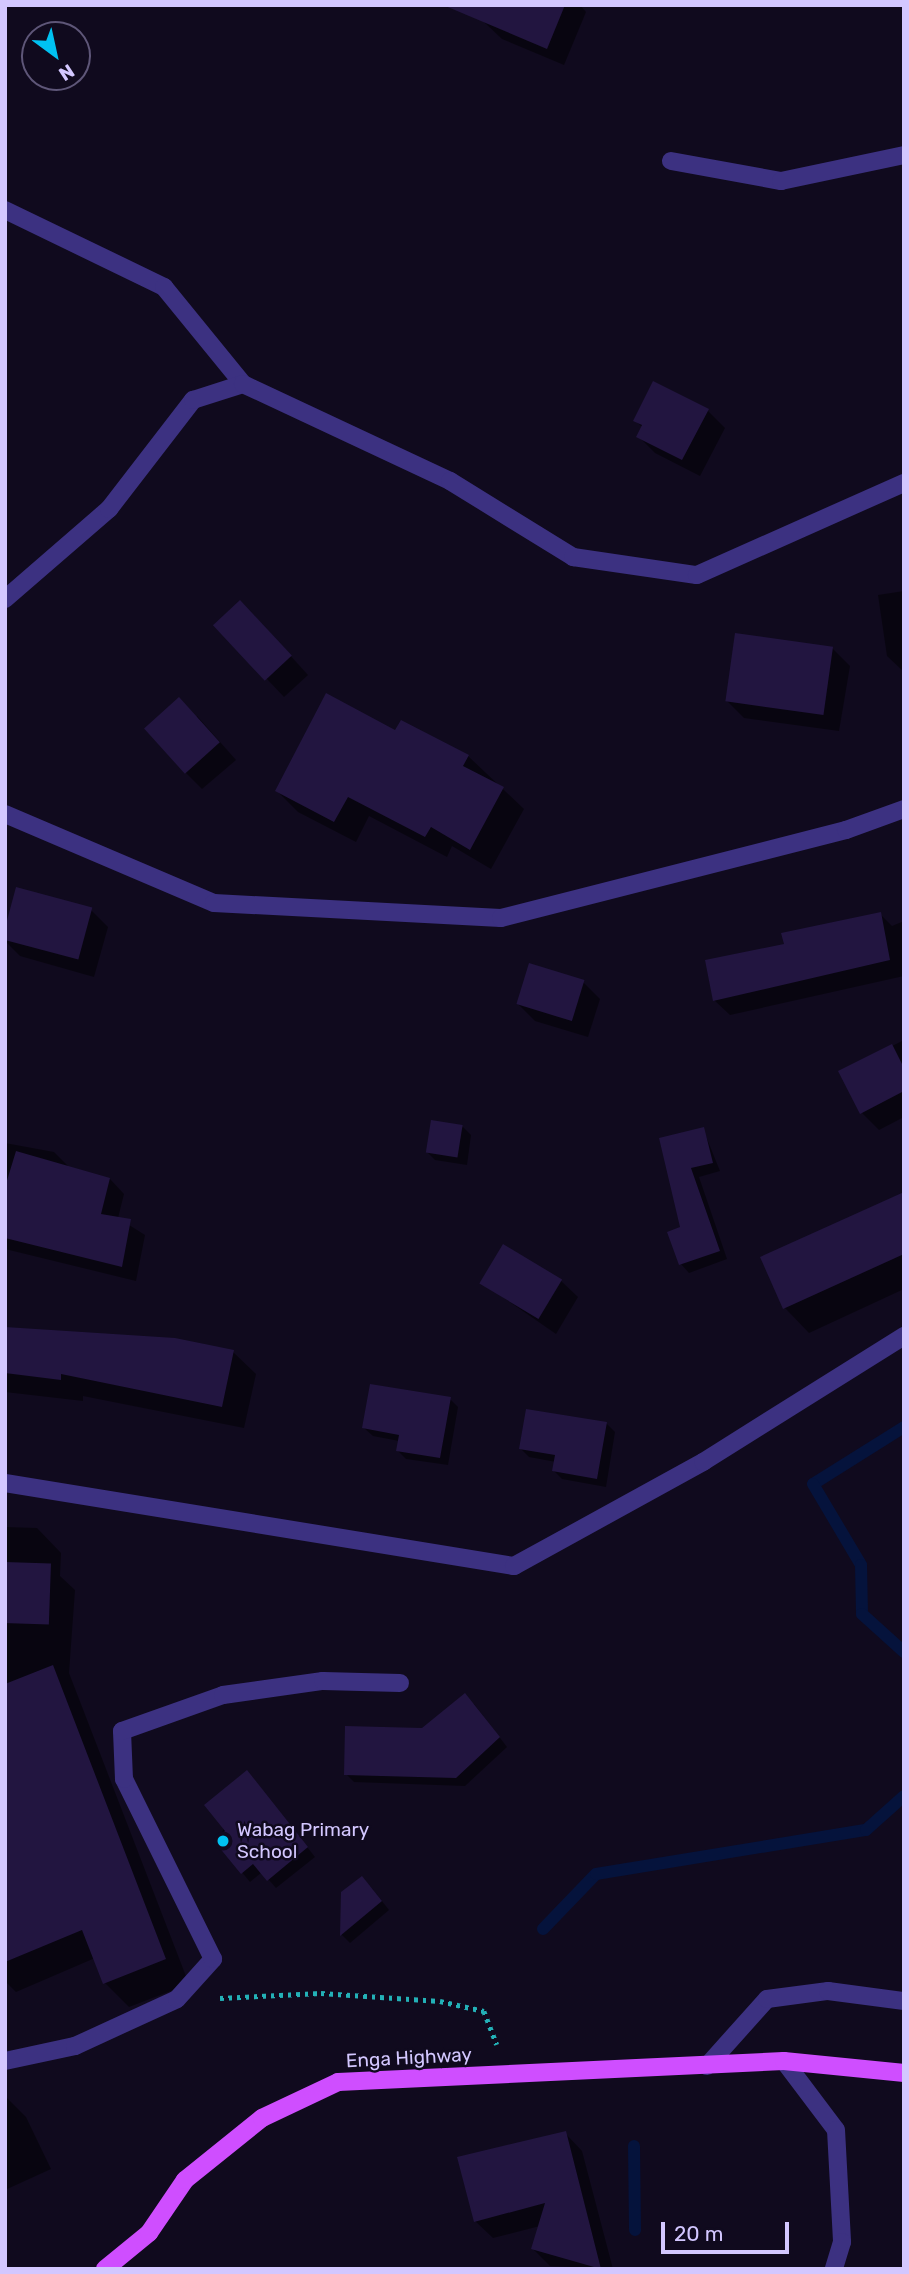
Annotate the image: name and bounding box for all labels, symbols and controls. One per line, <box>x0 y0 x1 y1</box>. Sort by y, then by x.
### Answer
north arrow <box>21 21 91 91</box>
text: N <box>55 59 79 86</box>
place label: Wabag Primary School <box>237 1819 369 1863</box>
marker: Wabag Primary School <box>215 1833 231 1849</box>
street label: Enga Highway <box>345 2043 473 2073</box>
scale bar <box>664 2208 792 2252</box>
text: 20 m <box>674 2221 723 2246</box>

